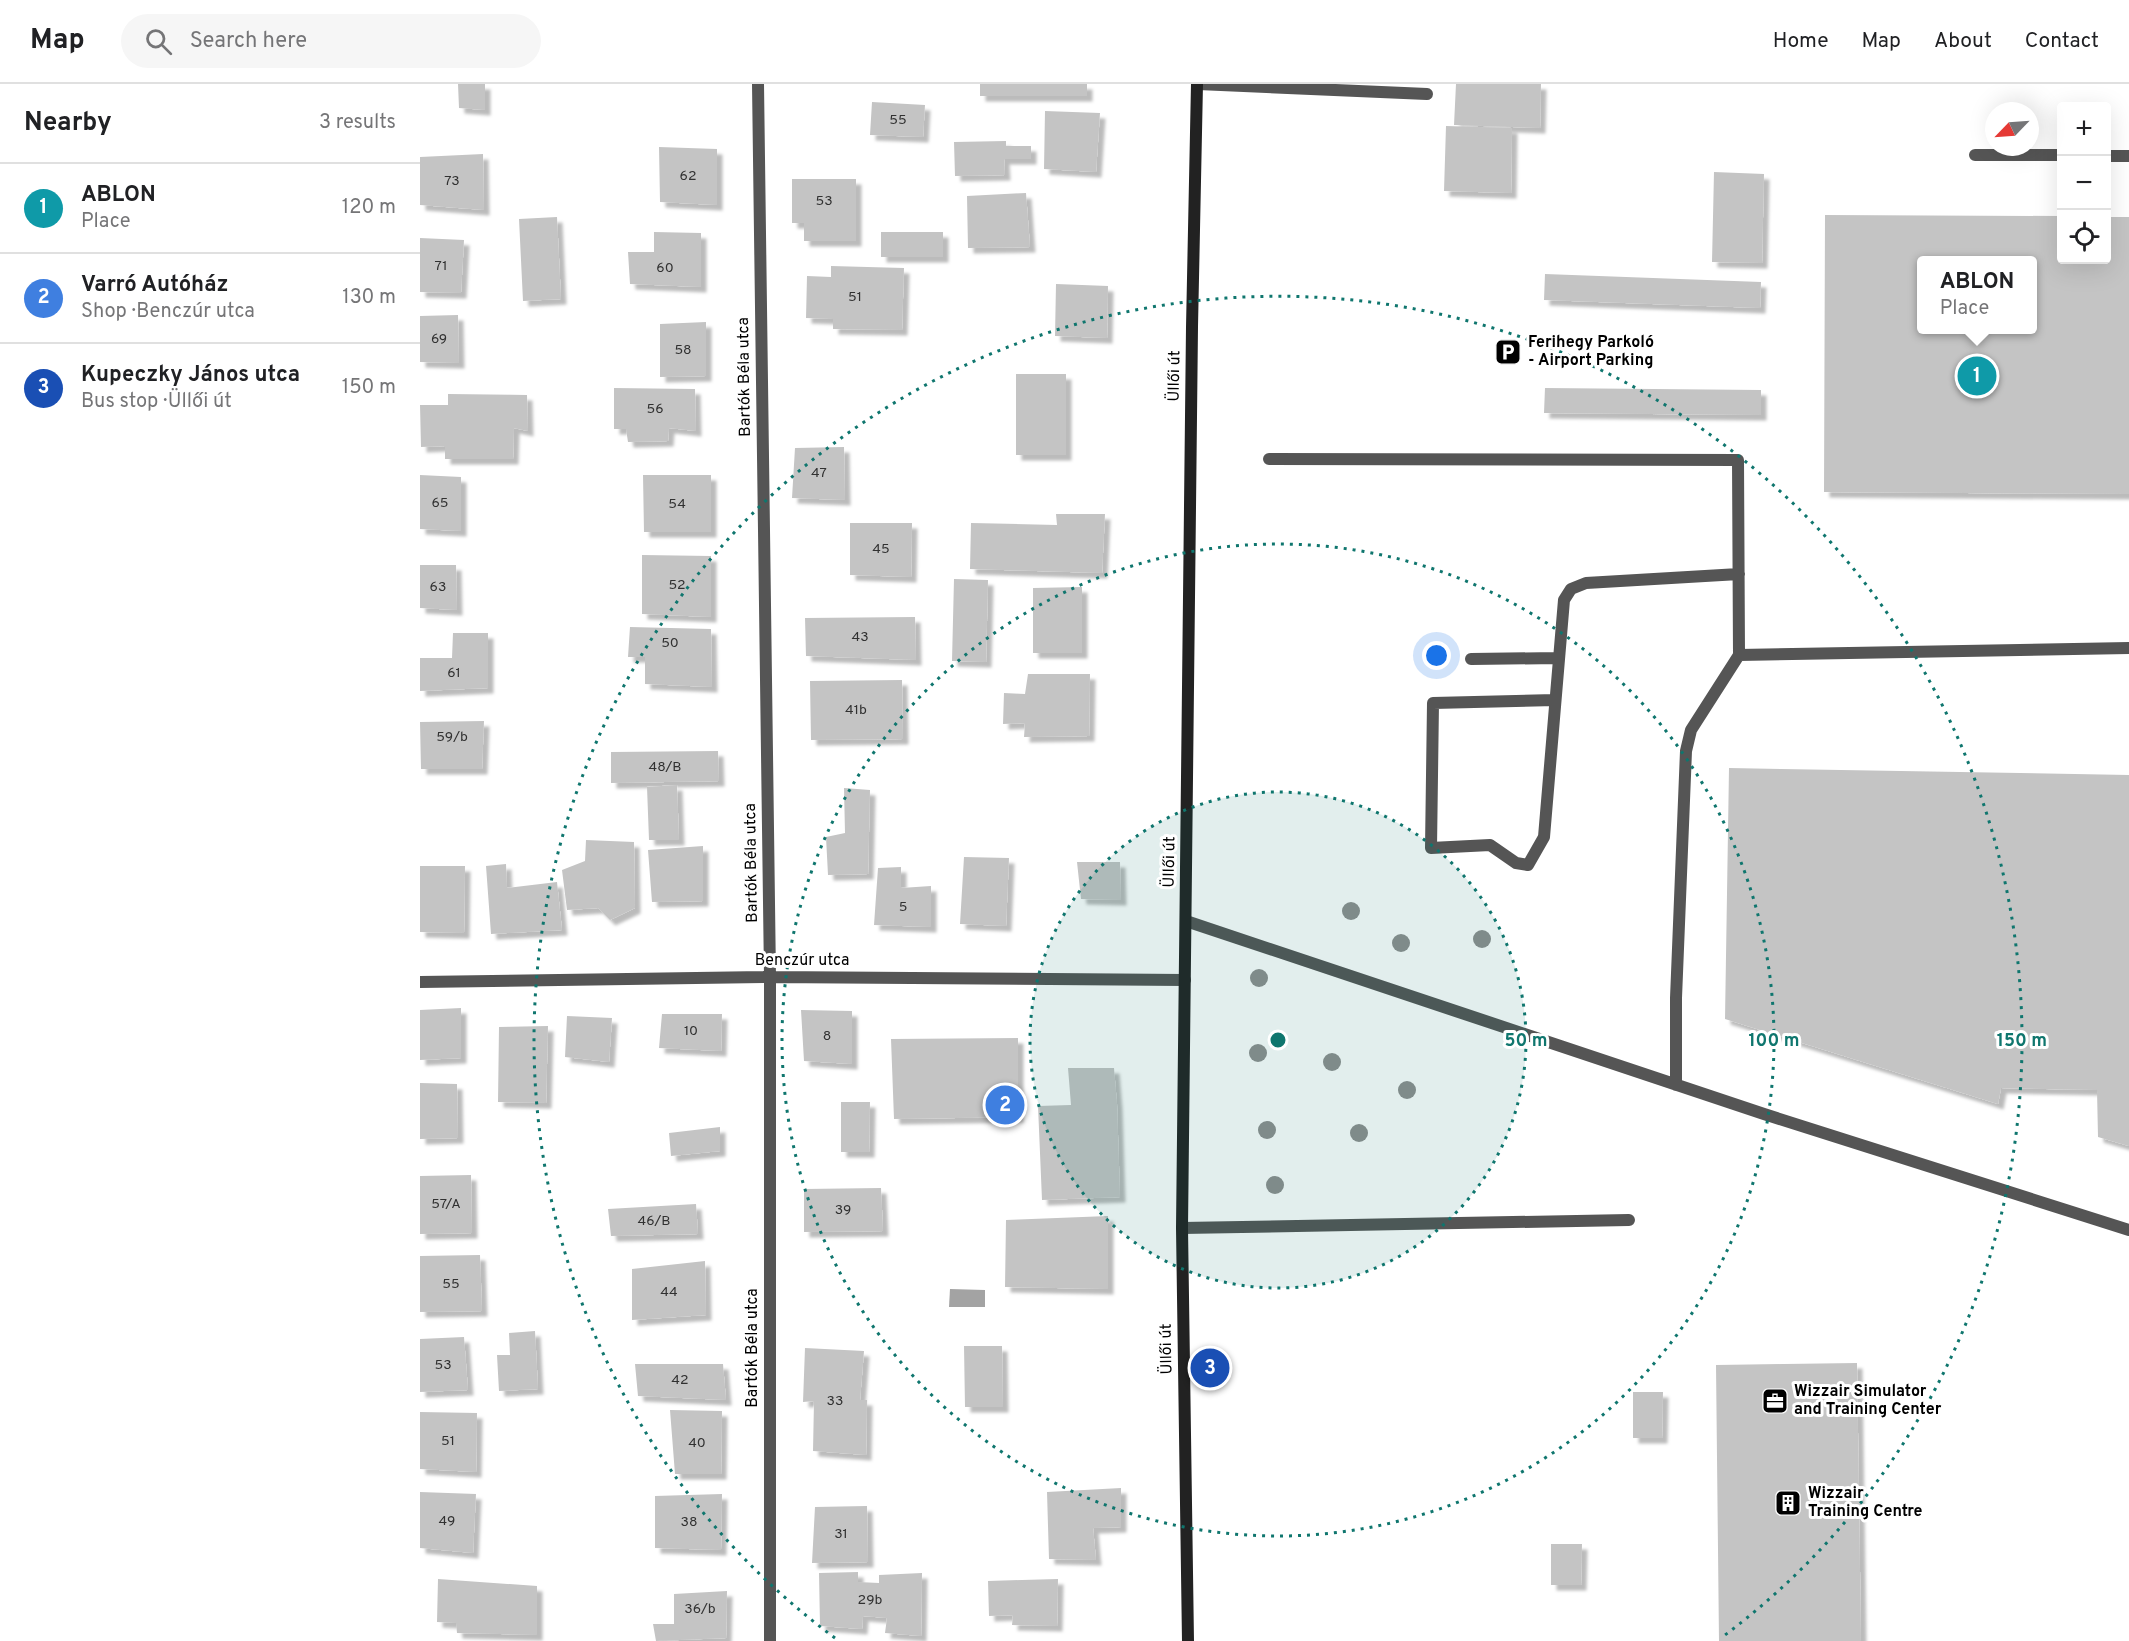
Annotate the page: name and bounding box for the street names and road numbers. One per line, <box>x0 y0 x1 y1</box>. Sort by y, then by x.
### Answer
street label: Bartók Béla utca <box>734 317 756 437</box>
street label: Üllői út <box>1163 350 1185 402</box>
street label: Bartók Béla utca <box>741 803 763 923</box>
street label: Üllői út <box>1158 836 1180 888</box>
street label: Benczúr utca <box>755 951 849 971</box>
street label: Bartók Béla utca <box>743 1288 763 1408</box>
street label: Üllői út <box>1155 1323 1177 1375</box>

